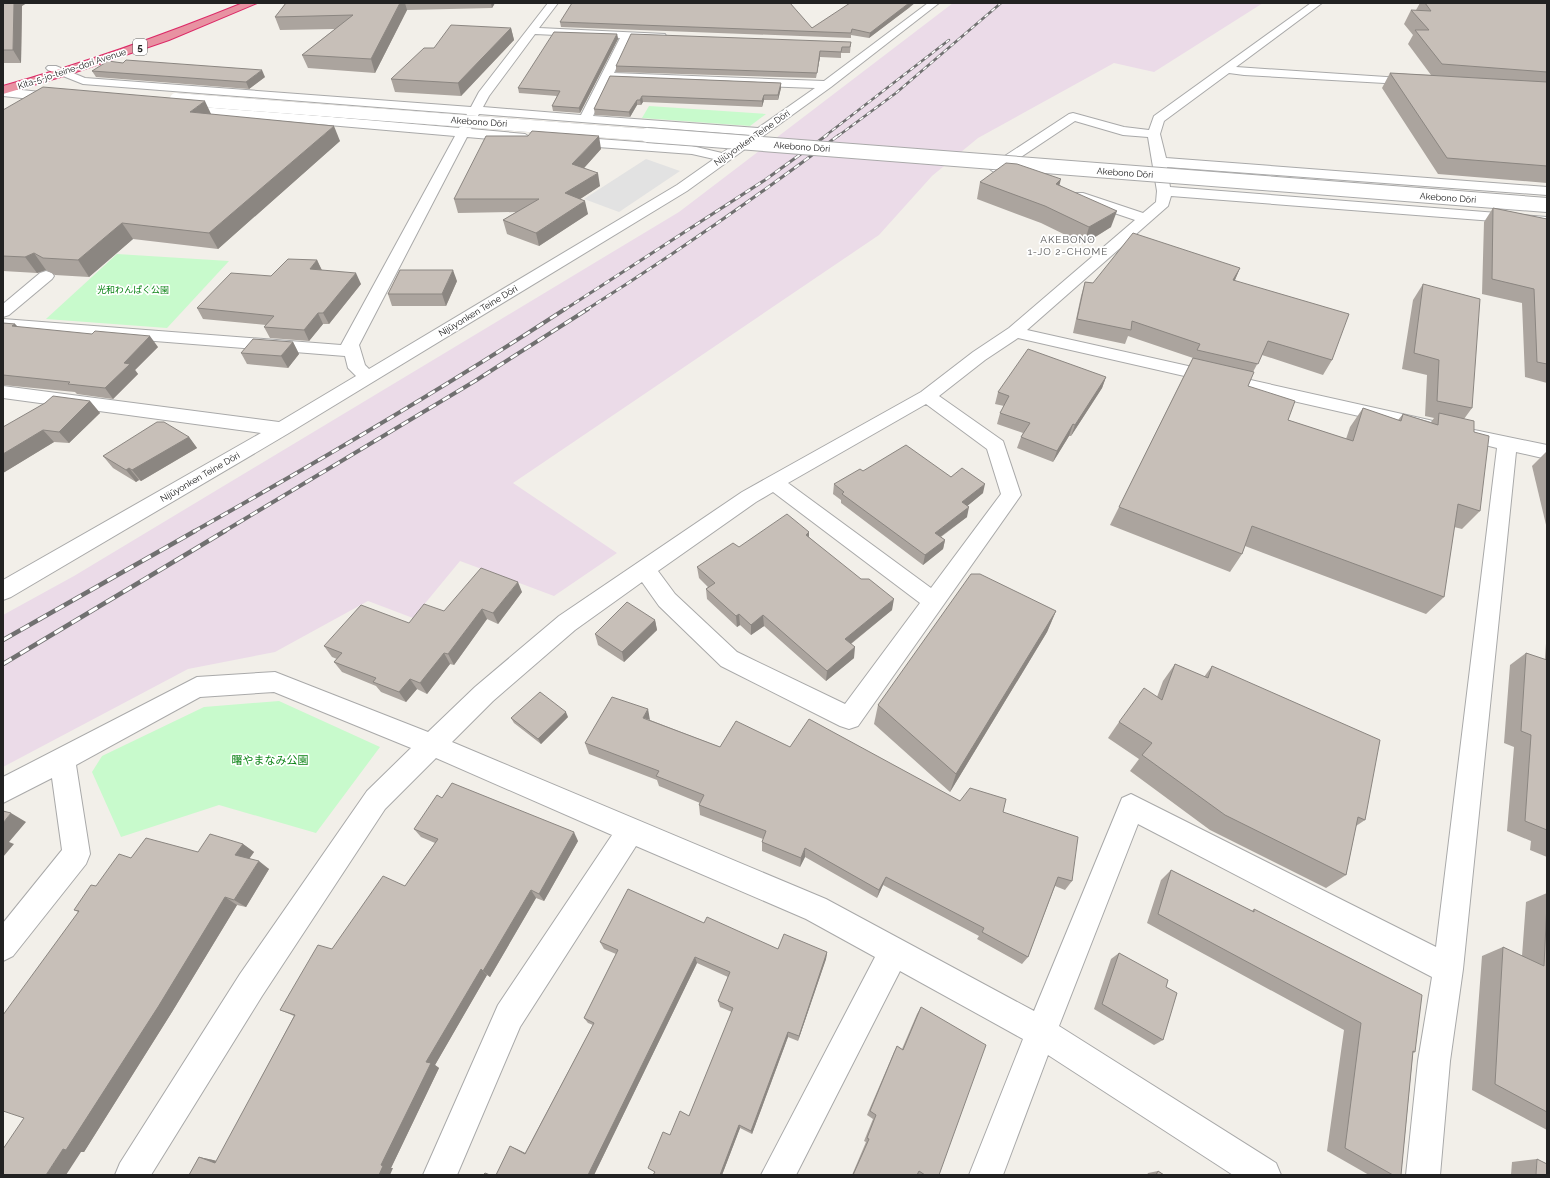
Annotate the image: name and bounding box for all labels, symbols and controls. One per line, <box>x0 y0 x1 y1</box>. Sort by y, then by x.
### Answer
road number: 5 <box>133 39 147 55</box>
street label: Kita-5-jo-teine-dori Avenue <box>16 46 128 91</box>
street label: Nijūyonken Teine Dōri <box>712 108 792 168</box>
street label: Akebono Dōri <box>450 115 508 129</box>
street label: Akebono Dōri <box>773 140 831 154</box>
street label: Akebono Dōri <box>1096 166 1154 180</box>
street label: Akebono Dōri <box>1419 191 1477 205</box>
district label: AKEBONO 1-JO 2-CHOME <box>1028 234 1108 257</box>
street label: Nijūyonken Teine Dōri <box>437 283 519 339</box>
park label: 光和わんぱく公園 <box>97 285 169 295</box>
street label: Nijūyonken Teine Dōri <box>158 450 242 504</box>
park label: 曙やまなみ公園 <box>232 754 309 767</box>

